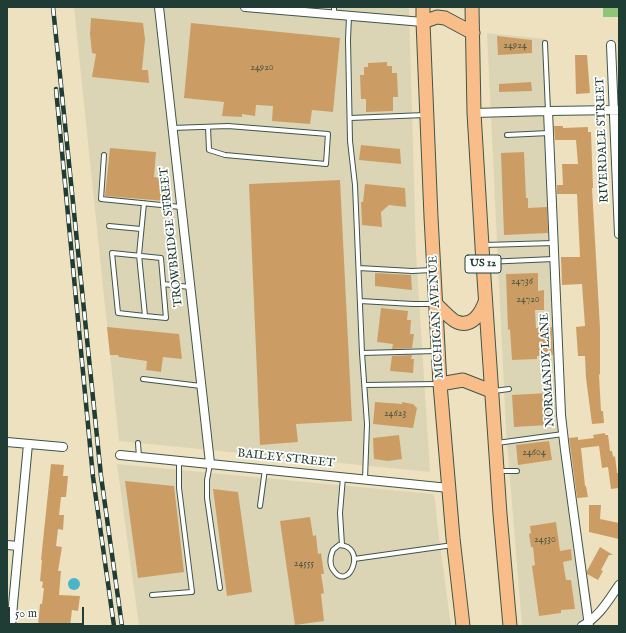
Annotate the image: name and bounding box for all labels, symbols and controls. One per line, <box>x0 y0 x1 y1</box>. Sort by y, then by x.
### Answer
house number: 24924 <box>503 40 527 52</box>
house number: 24920 <box>250 62 274 74</box>
street label: RIVERDALE STREET <box>594 77 612 203</box>
street label: TROWBRIDGE STREET <box>158 166 186 308</box>
street label: MICHIGAN AVENUE <box>427 255 447 379</box>
road number: US 12 <box>465 255 501 273</box>
house number: 24736 <box>511 276 533 288</box>
house number: 24720 <box>516 294 540 306</box>
street label: NORMANDY LANE <box>538 313 558 427</box>
house number: 24623 <box>384 408 406 420</box>
street label: BAILEY STREET <box>237 447 335 471</box>
house number: 24604 <box>522 447 546 459</box>
house number: 24530 <box>534 534 556 546</box>
house number: 24555 <box>294 558 314 570</box>
scale bar <box>10 599 86 625</box>
text: 50 m <box>15 606 37 621</box>

